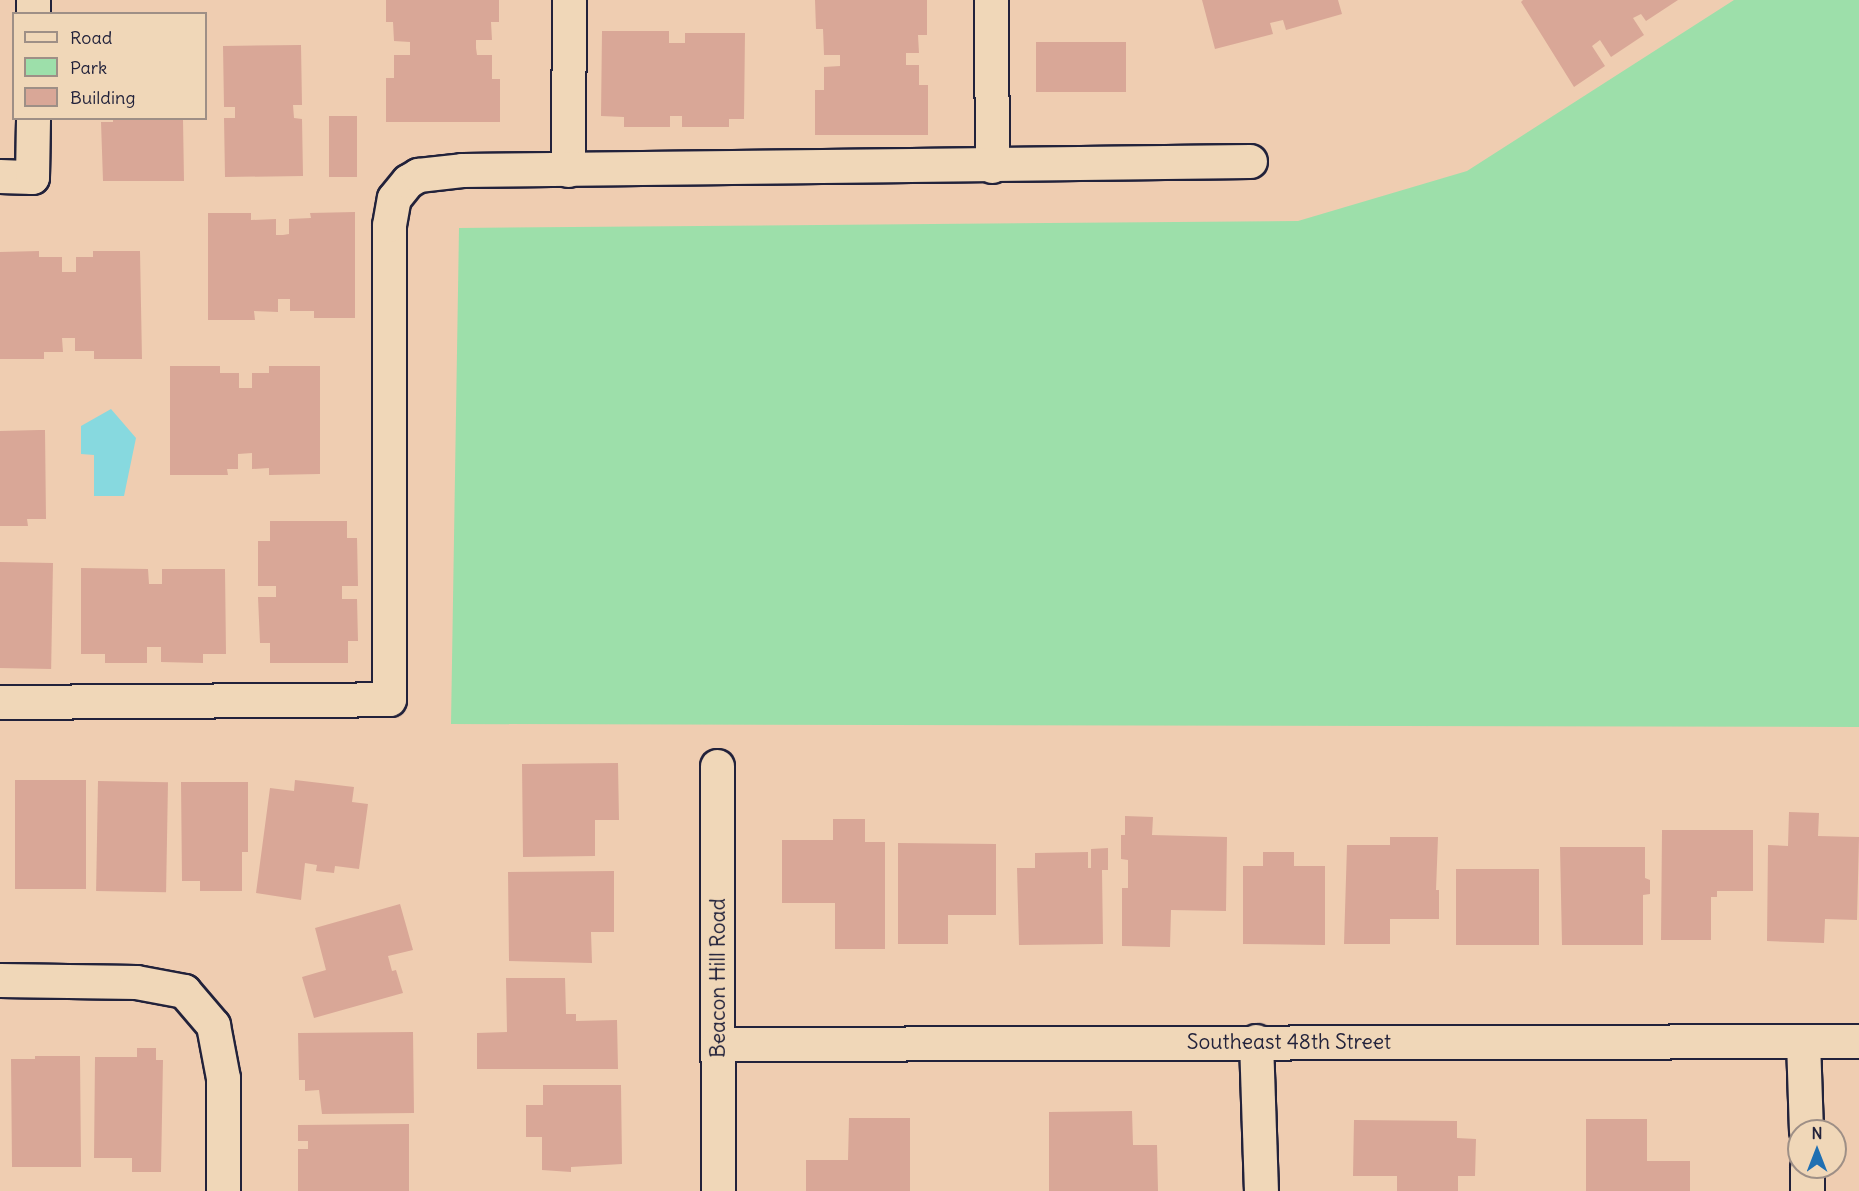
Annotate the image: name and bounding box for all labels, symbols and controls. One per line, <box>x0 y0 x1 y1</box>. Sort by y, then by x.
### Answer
legend <box>12 12 207 120</box>
text: Road <box>70 26 112 49</box>
text: Park <box>70 56 107 79</box>
text: Building <box>70 86 135 109</box>
street label: Beacon Hill Road <box>705 898 731 1058</box>
street label: Southeast 48th Street <box>1187 1029 1391 1055</box>
north arrow <box>1787 1119 1847 1179</box>
text: N <box>1811 1123 1823 1143</box>

